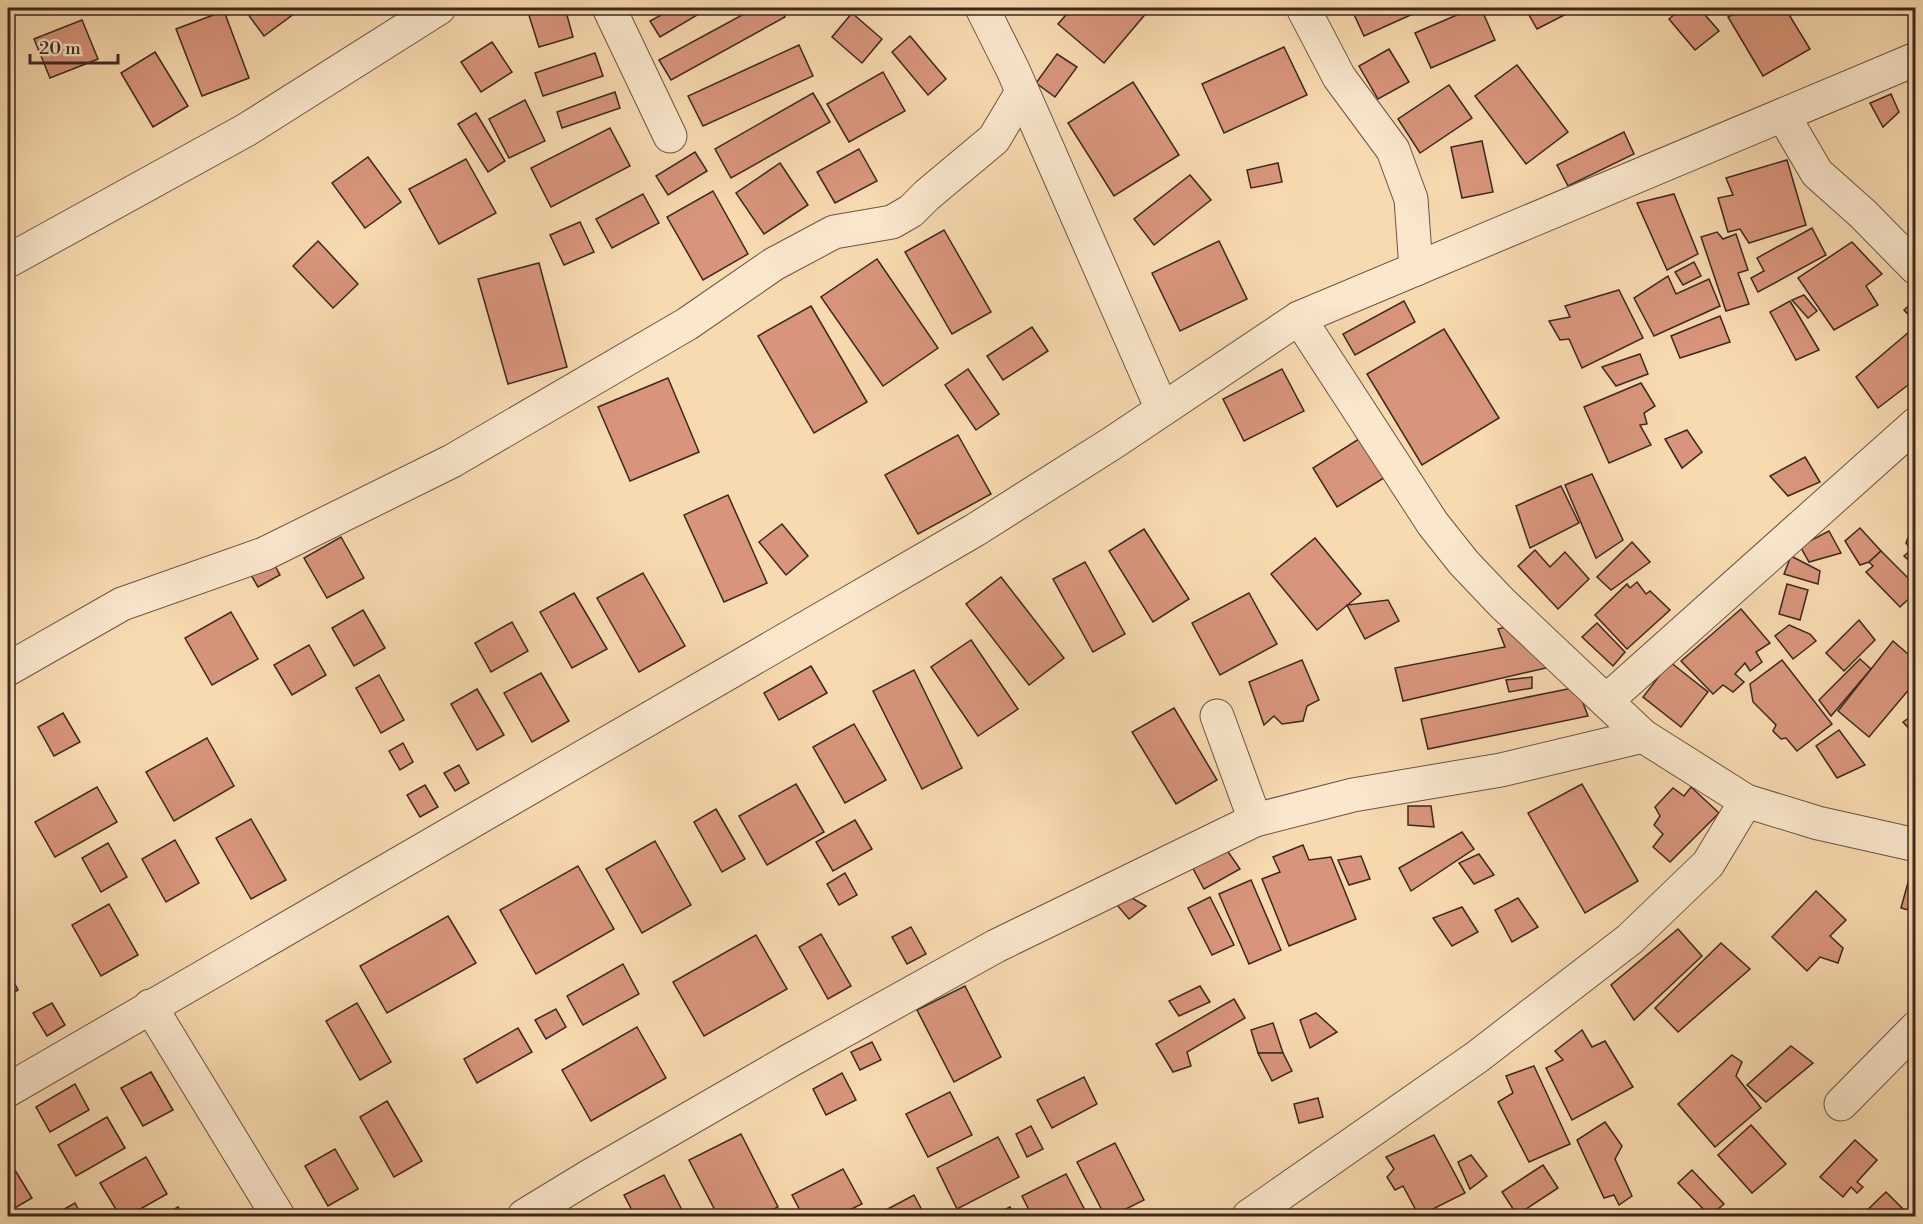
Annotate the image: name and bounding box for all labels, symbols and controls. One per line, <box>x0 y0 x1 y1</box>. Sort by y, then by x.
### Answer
scale bar <box>30 27 118 65</box>
text: 20 m <box>39 37 81 60</box>

